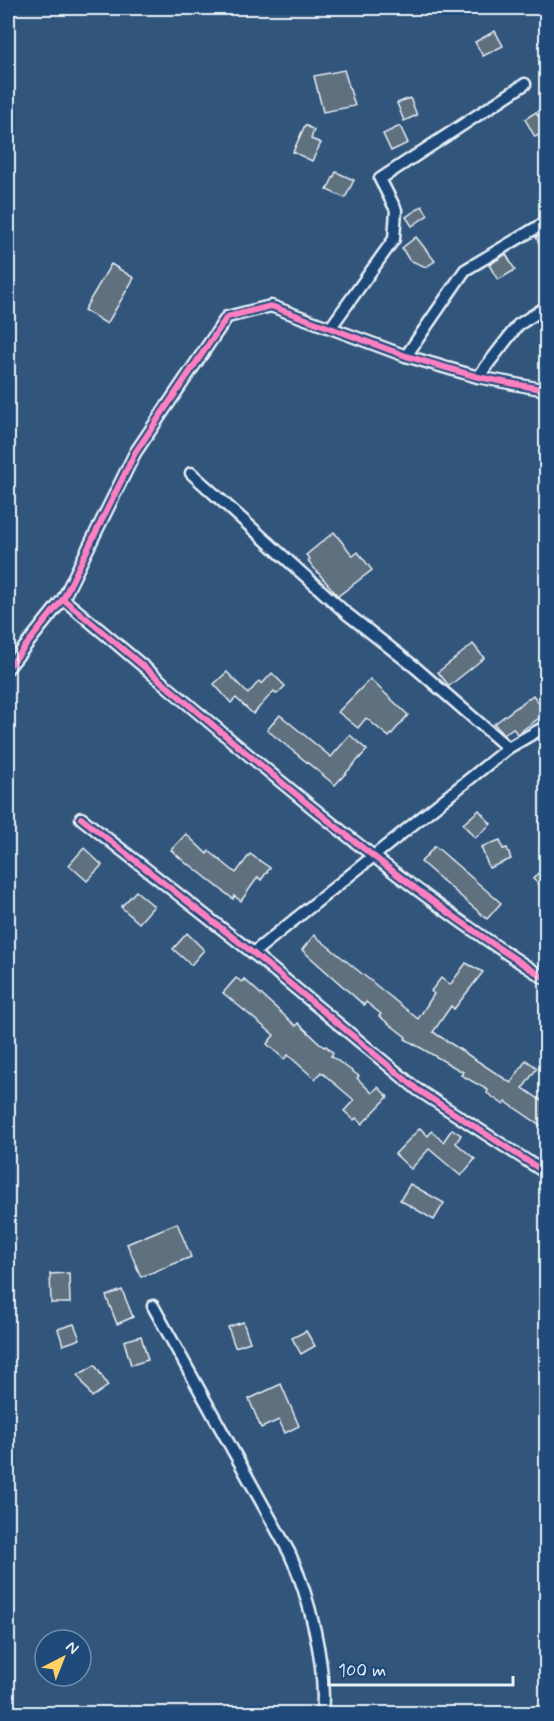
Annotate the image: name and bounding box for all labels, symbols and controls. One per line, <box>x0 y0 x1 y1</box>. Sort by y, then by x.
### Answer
north arrow <box>33 1628 93 1688</box>
text: N <box>61 1637 83 1659</box>
scale bar <box>329 1649 514 1687</box>
text: 100 m <box>338 1659 386 1683</box>

